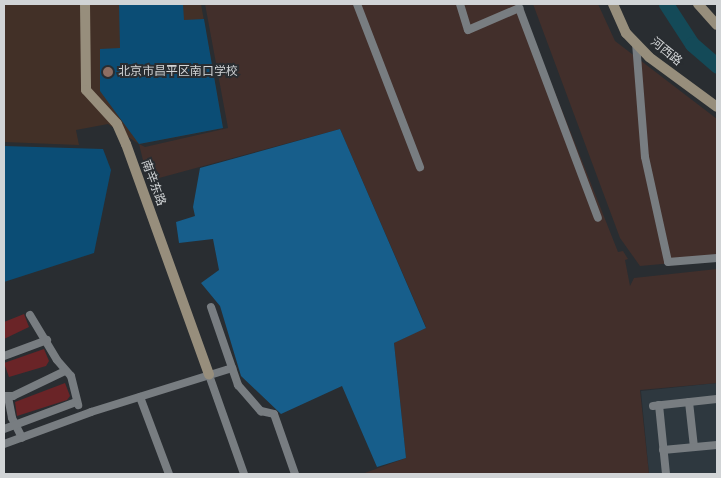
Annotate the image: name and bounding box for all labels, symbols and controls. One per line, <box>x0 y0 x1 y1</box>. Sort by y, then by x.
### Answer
street label: 河西路 <box>647 35 685 69</box>
place label: 北京市昌平区南口学校 <box>118 65 238 79</box>
marker: 北京市昌平区南口学校 <box>102 66 114 78</box>
street label: 南辛东路 <box>138 158 168 208</box>

